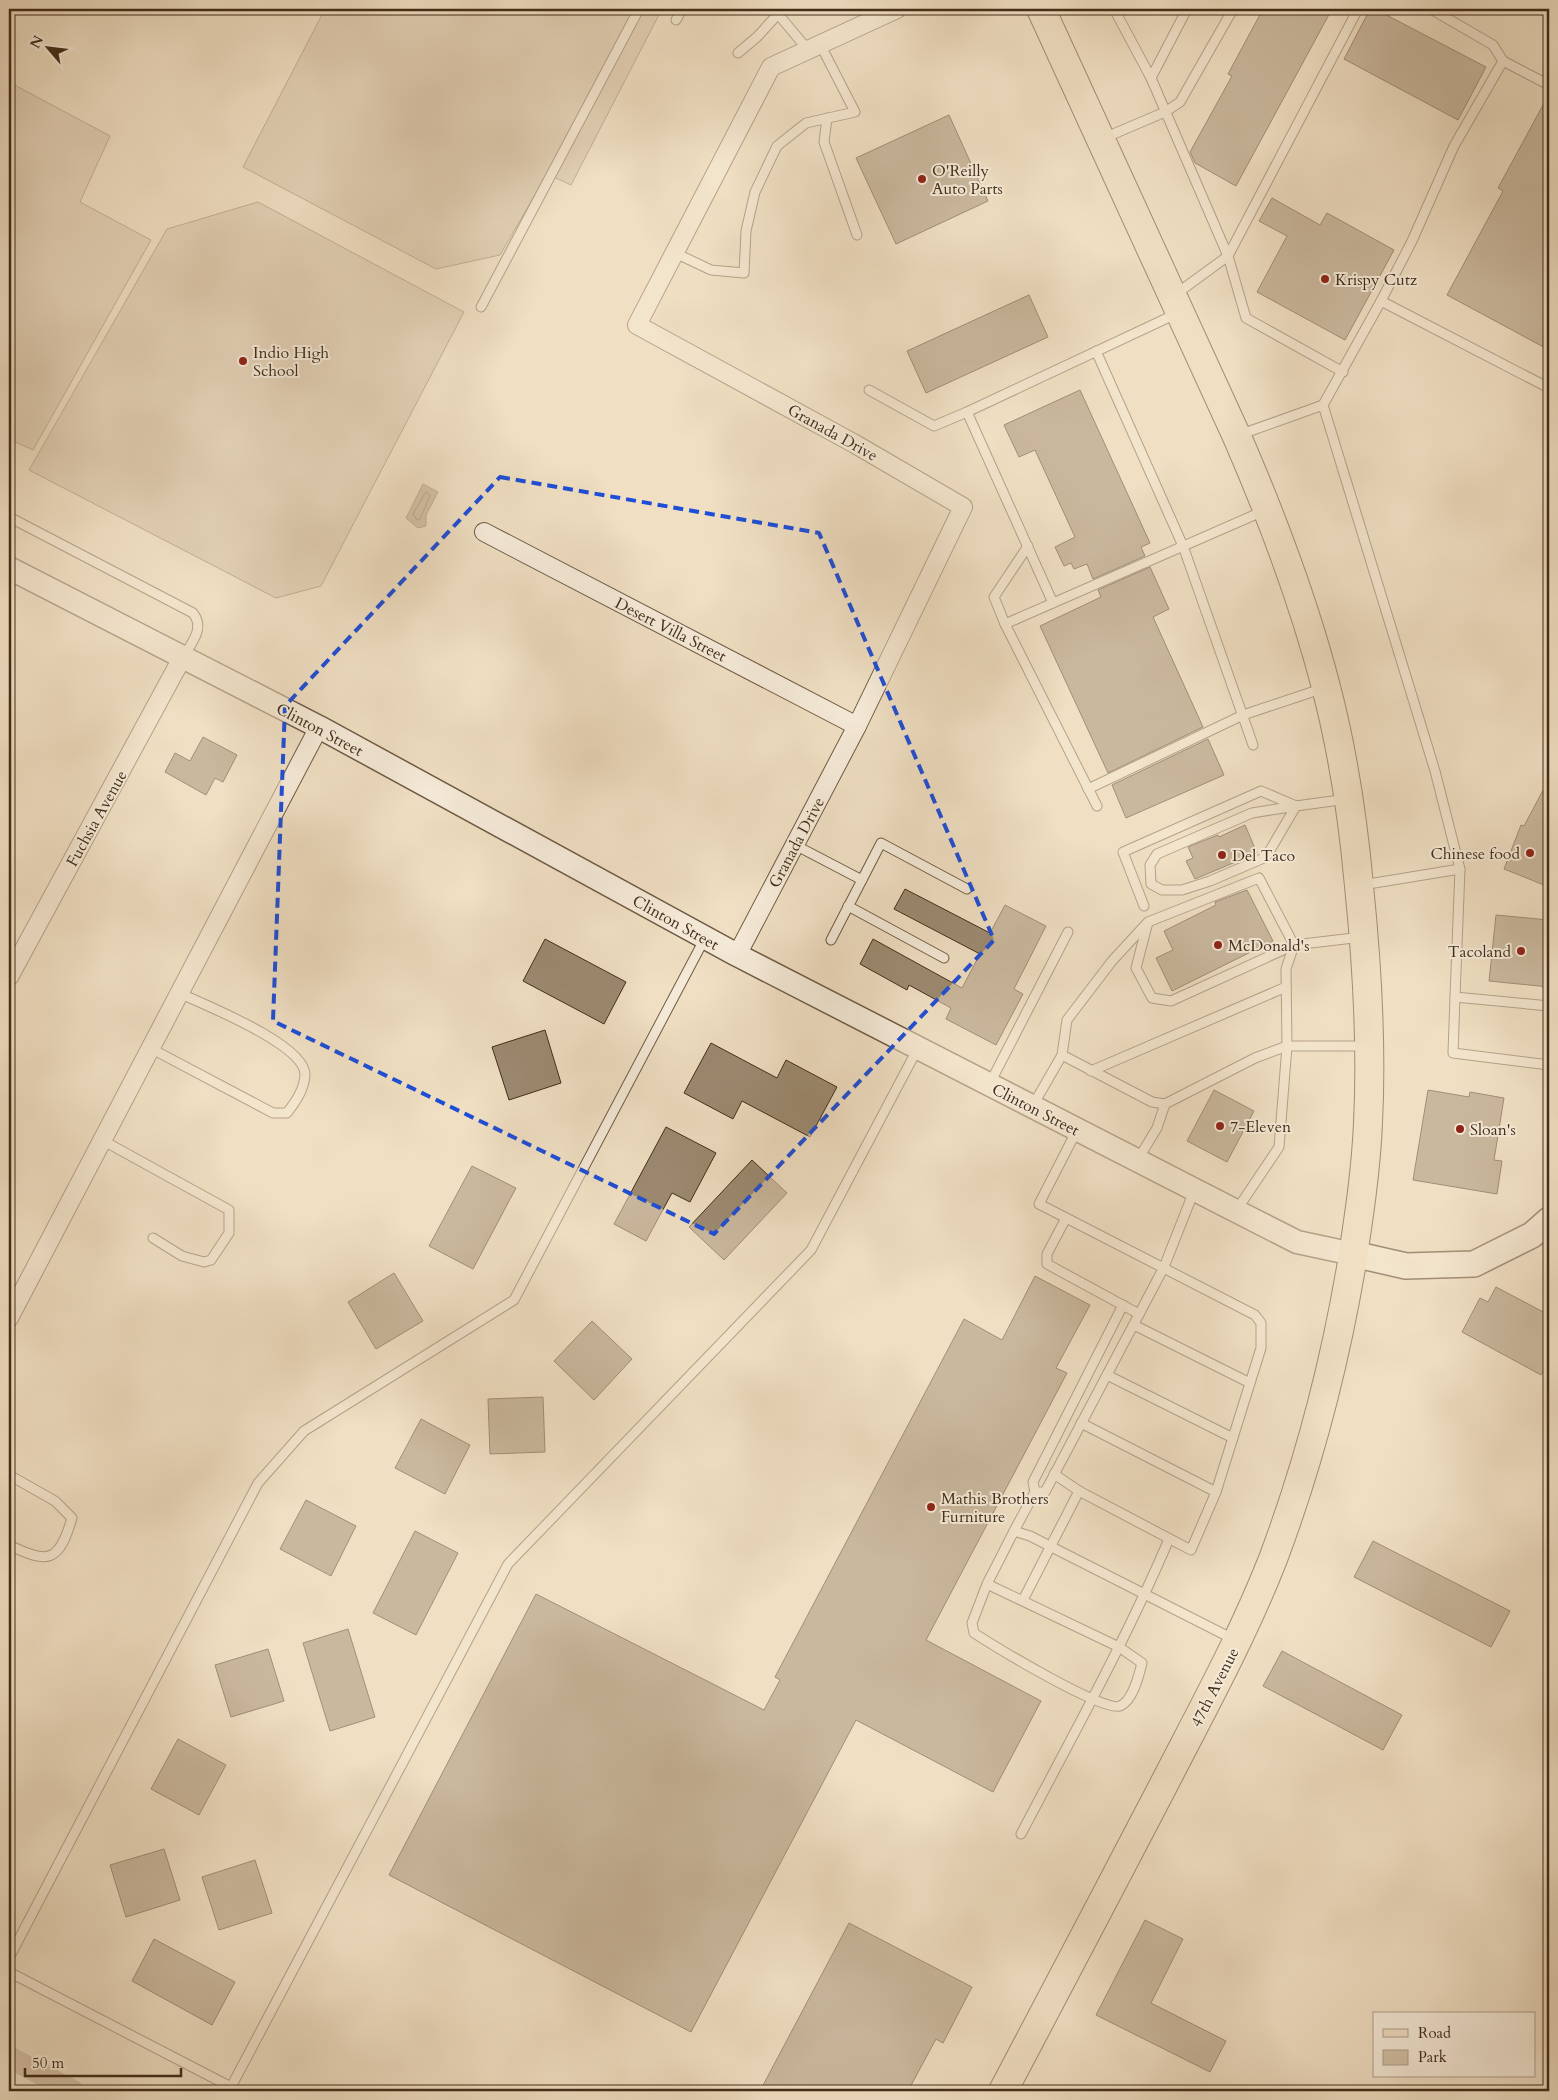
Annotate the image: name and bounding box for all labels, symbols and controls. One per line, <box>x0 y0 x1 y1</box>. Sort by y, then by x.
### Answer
north arrow <box>22 22 72 72</box>
text: N <box>26 32 48 52</box>
place label: O'Reilly Auto Parts <box>932 160 1003 200</box>
marker: O'Reilly Auto Parts <box>916 173 928 185</box>
place label: Krispy Cutz <box>1335 269 1417 291</box>
marker: Krispy Cutz <box>1319 273 1331 285</box>
place label: Indio High School <box>253 342 329 382</box>
marker: Indio High School <box>237 355 249 367</box>
street label: Granada Drive <box>784 399 882 467</box>
street label: Desert Villa Street <box>611 592 730 667</box>
street label: Clinton Street <box>272 698 367 762</box>
street label: Fuchsia Avenue <box>61 766 132 871</box>
street label: Granada Drive <box>764 793 830 892</box>
place label: Chinese food <box>1431 843 1520 865</box>
place label: Del Taco <box>1232 845 1296 867</box>
marker: Chinese food <box>1524 847 1536 859</box>
marker: Del Taco <box>1216 849 1228 861</box>
street label: Clinton Street <box>628 890 723 956</box>
place label: McDonald's <box>1228 935 1310 957</box>
marker: McDonald's <box>1212 939 1224 951</box>
place label: Tacoland <box>1448 941 1511 963</box>
marker: Tacoland <box>1515 945 1527 957</box>
street label: Clinton Street <box>988 1078 1083 1141</box>
place label: 7-Eleven <box>1230 1116 1291 1138</box>
place label: Sloan's <box>1470 1119 1516 1141</box>
marker: 7-Eleven <box>1214 1120 1226 1132</box>
marker: Sloan's <box>1454 1123 1466 1135</box>
place label: Mathis Brothers Furniture <box>941 1488 1049 1528</box>
marker: Mathis Brothers Furniture <box>925 1501 937 1513</box>
street label: 47th Avenue <box>1185 1644 1244 1731</box>
legend <box>1373 2012 1536 2078</box>
text: Road <box>1418 2023 1451 2043</box>
scale bar <box>25 2045 181 2077</box>
text: Park <box>1418 2047 1447 2067</box>
text: 50 m <box>32 2053 64 2073</box>

